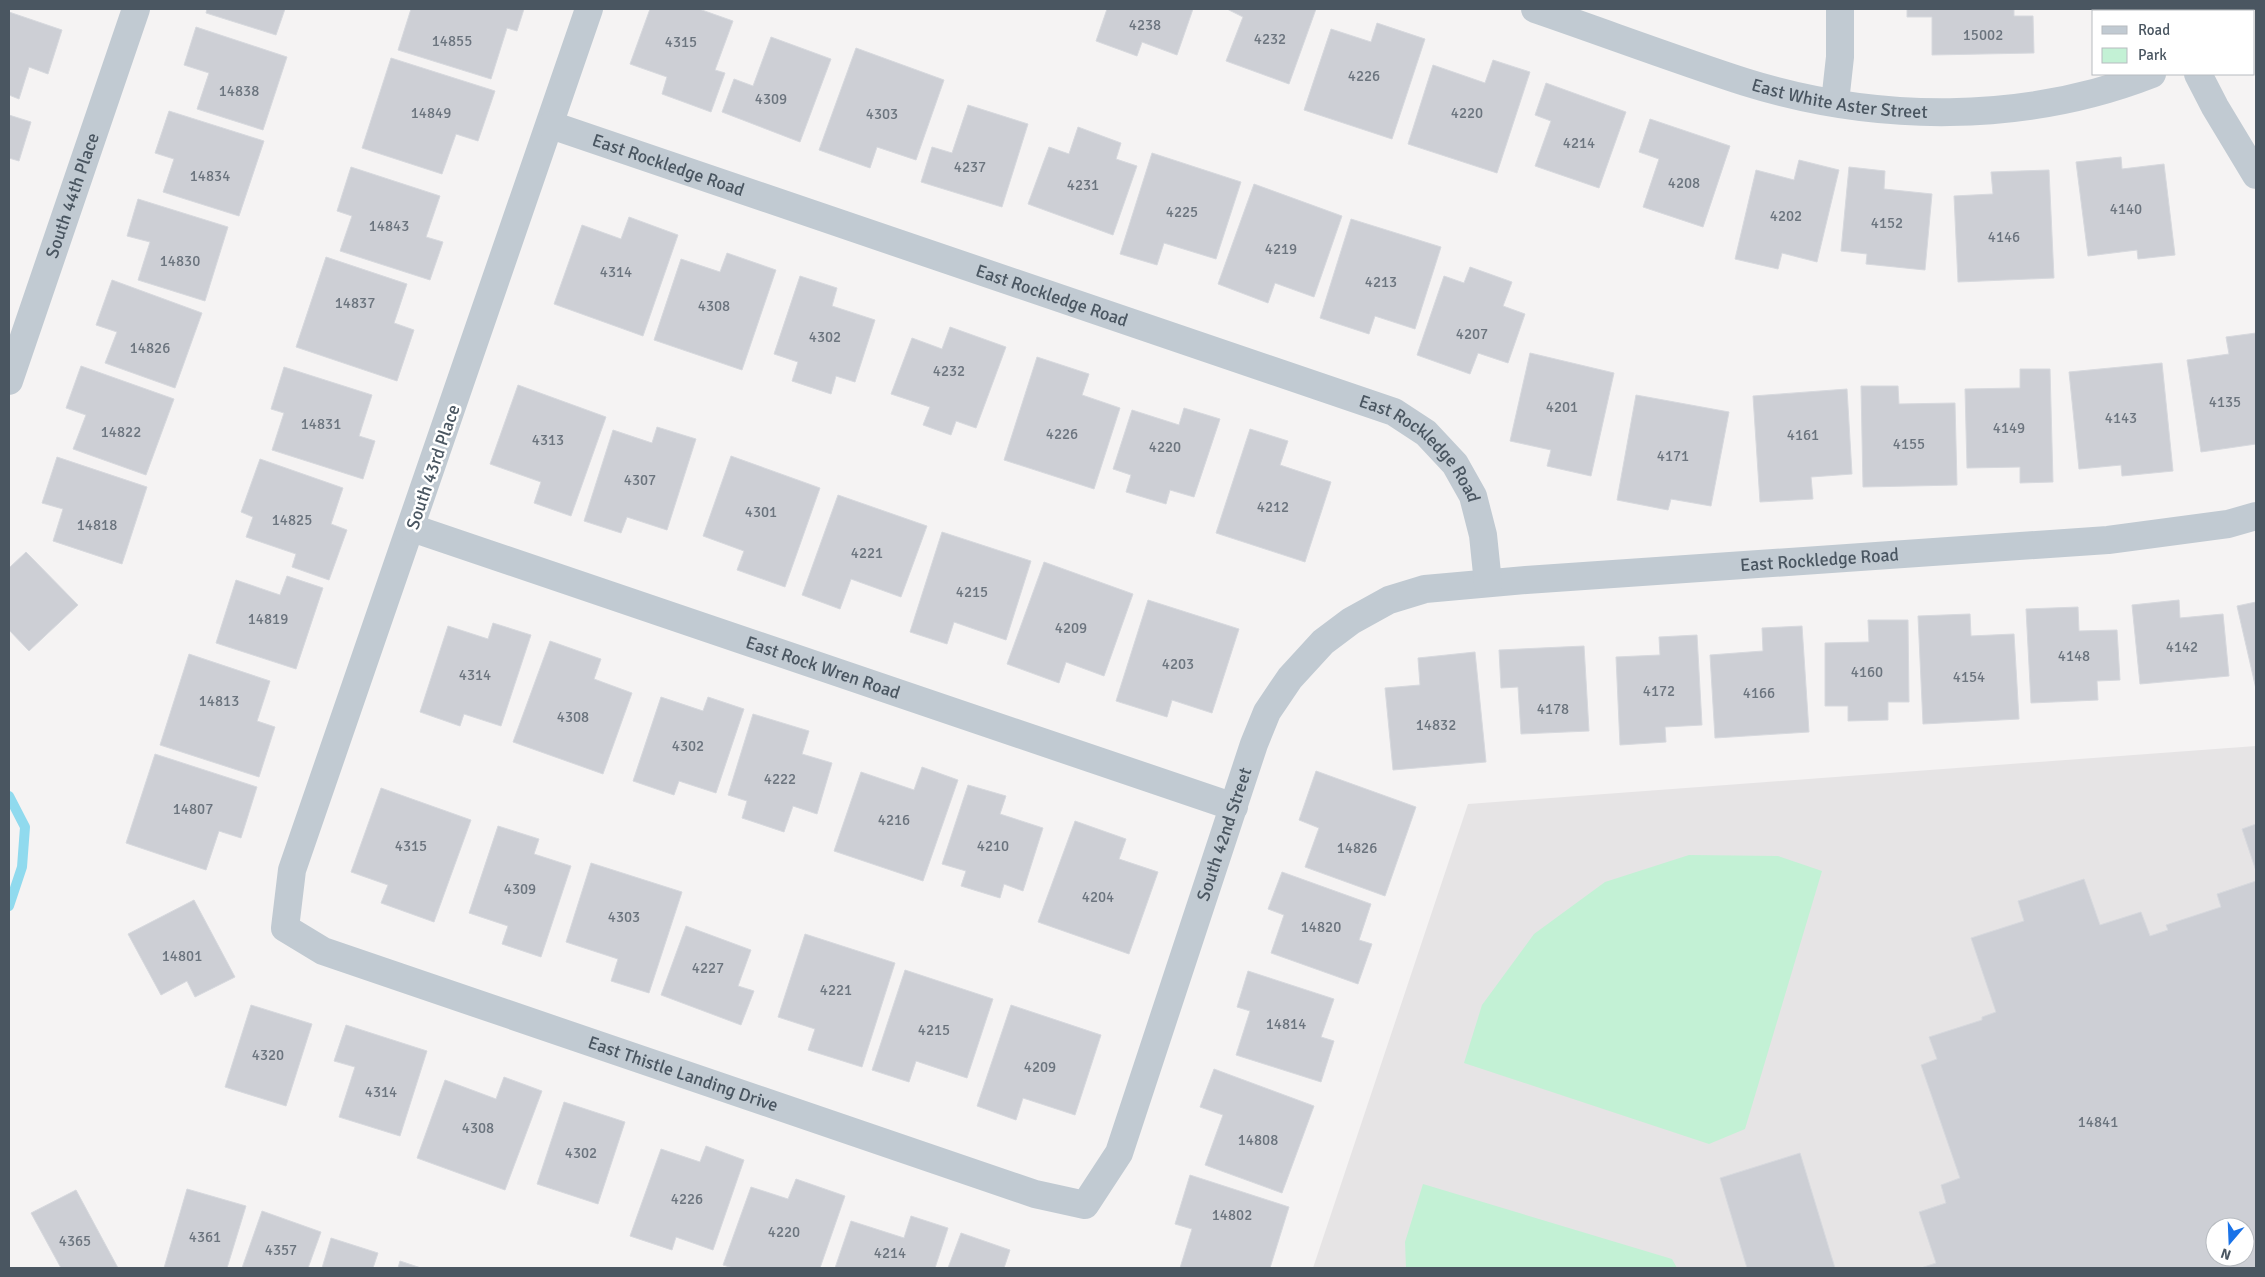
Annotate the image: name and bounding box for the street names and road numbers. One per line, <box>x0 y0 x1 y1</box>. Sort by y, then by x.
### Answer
street label: East White Aster Street <box>1749 74 1928 123</box>
street label: East Rockledge Road <box>589 129 747 201</box>
street label: South 44th Place <box>41 130 104 261</box>
street label: East Rockledge Road <box>973 259 1131 332</box>
street label: East Rockledge Road <box>1356 390 1485 504</box>
street label: South 43rd Place <box>401 402 465 532</box>
street label: East Rockledge Road <box>1739 543 1900 576</box>
street label: East Rock Wren Road <box>743 631 903 704</box>
street label: South 42nd Street <box>1192 765 1256 904</box>
street label: East Thistle Landing Drive <box>585 1031 781 1116</box>

